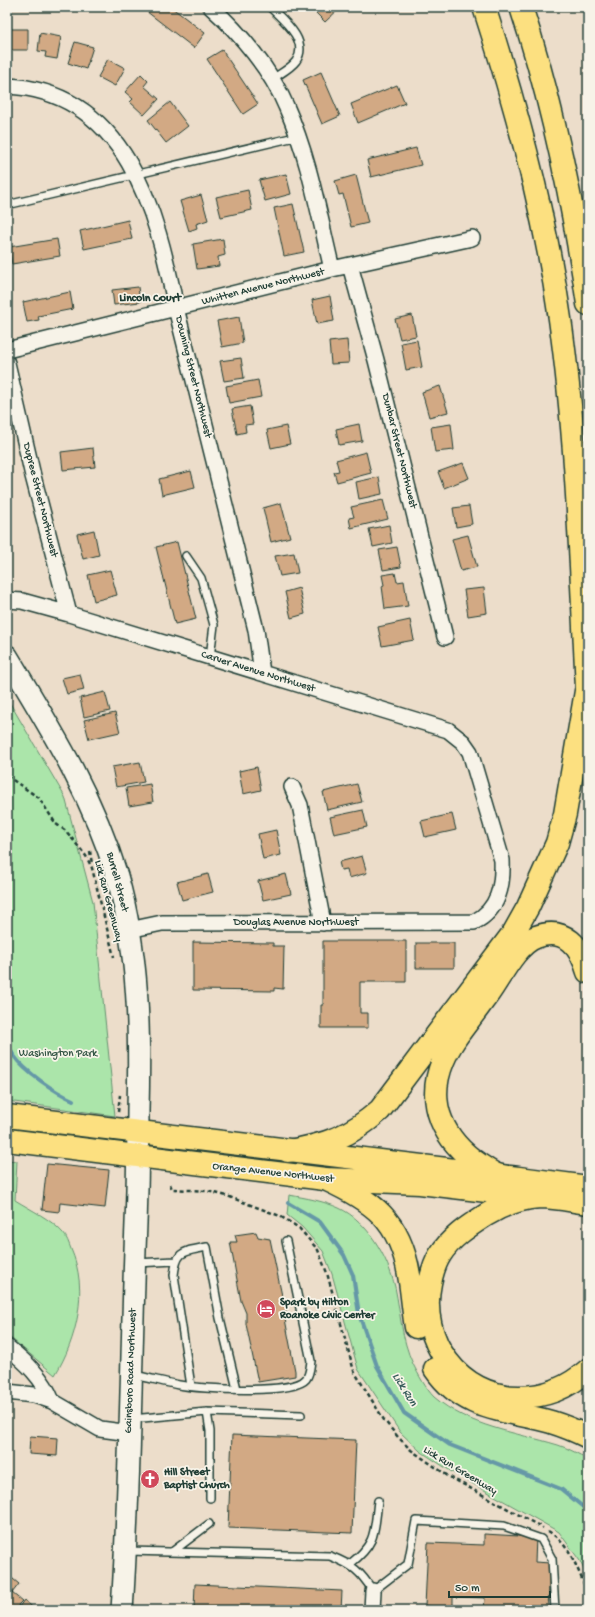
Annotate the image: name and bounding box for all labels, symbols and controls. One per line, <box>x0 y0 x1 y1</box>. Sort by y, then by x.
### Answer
street label: Whitten Avenue Northwest <box>201 266 327 308</box>
district label: Lincoln Court <box>119 292 182 306</box>
street label: Downing Street Northwest <box>172 314 214 441</box>
street label: Dunbar Street Northwest <box>379 391 419 511</box>
street label: Dupree Street Northwest <box>20 441 60 560</box>
street label: Carver Avenue Northwest <box>200 649 318 696</box>
street label: Burrell Street <box>103 850 131 914</box>
street label: Lick Run Greenway <box>91 859 125 944</box>
street label: Douglas Avenue Northwest <box>232 917 360 929</box>
park label: Washington Park <box>19 1048 98 1060</box>
street label: Orange Avenue Northwest <box>212 1161 336 1186</box>
place label: Spark by Hilton Roanoke Civic Center <box>279 1296 376 1322</box>
hotel icon: Spark by Hilton Roanoke Civic Center <box>255 1298 277 1320</box>
street label: Gainsboro Road Northwest <box>123 1307 139 1434</box>
water label: Lick Run <box>388 1371 420 1410</box>
street label: Lick Run Greenway <box>421 1444 500 1498</box>
place label: Hill Street Baptist Church <box>163 1466 230 1492</box>
church icon: Hill Street Baptist Church <box>139 1468 161 1490</box>
scale bar <box>449 1573 550 1599</box>
text: 50 m <box>455 1582 480 1596</box>

